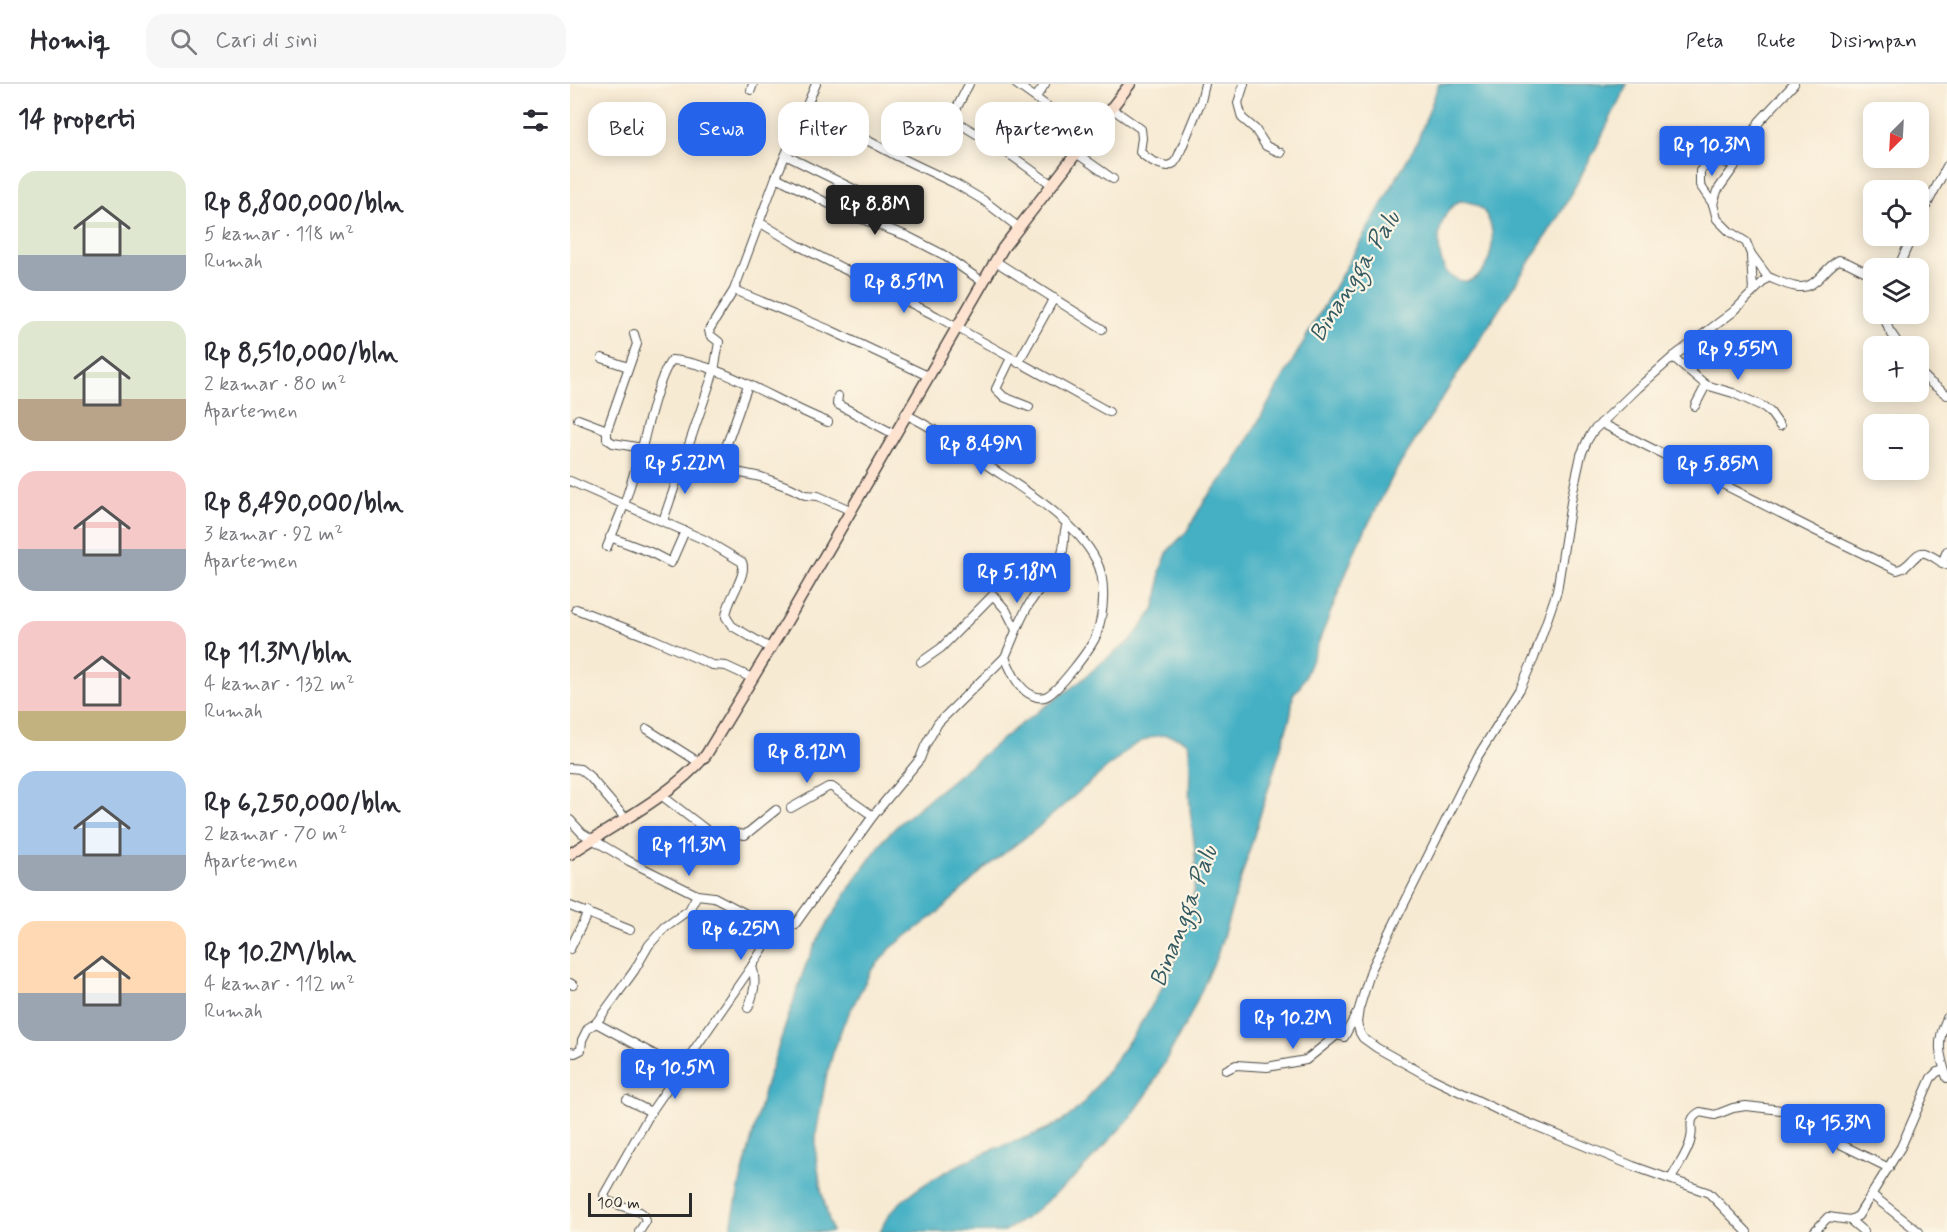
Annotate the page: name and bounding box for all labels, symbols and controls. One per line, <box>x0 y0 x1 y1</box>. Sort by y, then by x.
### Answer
search box <box>146 14 566 68</box>
text: Homiq <box>30 23 110 60</box>
icon: search <box>167 25 200 58</box>
text: Cari di sini <box>215 27 318 55</box>
text: Peta <box>1686 27 1724 55</box>
text: Rute <box>1757 27 1796 55</box>
text: Disimpan <box>1829 27 1917 55</box>
chip: Beli <box>588 102 666 156</box>
chip: Sewa <box>678 102 766 156</box>
chip: Filter <box>778 102 869 156</box>
chip: Baru <box>881 102 963 156</box>
chip: Apartemen <box>975 102 1115 156</box>
north arrow <box>1863 102 1929 168</box>
map controls <box>1863 102 1929 480</box>
text: 14 properti <box>18 103 134 137</box>
icon: filters <box>519 104 552 137</box>
pin: Rp 10.3M <box>1650 126 1774 177</box>
text: Rp 10.3M <box>1674 132 1750 159</box>
button: locate <box>1863 180 1929 246</box>
pin: Rp 8.8M <box>820 185 930 236</box>
text: Rp 8,800,000/bln <box>204 187 404 221</box>
text: Rp 8.8M <box>840 191 910 218</box>
icon: home <box>66 195 138 267</box>
water label: Binangga Palu <box>1303 204 1411 350</box>
text: 5 kamar · 118 m² <box>204 221 354 248</box>
text: Rumah <box>204 248 263 275</box>
button: layers <box>1863 258 1929 324</box>
pin: Rp 8.51M <box>842 263 966 314</box>
text: Rp 8.51M <box>864 269 944 296</box>
pin: Rp 9.55M <box>1676 330 1800 381</box>
text: Rp 9.55M <box>1698 336 1778 363</box>
button: + <box>1863 336 1929 402</box>
text: Rp 8,510,000/bln <box>204 337 398 371</box>
icon: home <box>66 345 138 417</box>
text: 2 kamar · 80 m² <box>204 371 346 398</box>
text: Apartemen <box>204 398 297 425</box>
button: − <box>1863 414 1929 480</box>
pin: Rp 8.49M <box>919 425 1043 476</box>
text: Rp 8.49M <box>940 431 1022 458</box>
pin: Rp 5.22M <box>623 444 747 495</box>
pin: Rp 5.85M <box>1656 445 1780 496</box>
text: Rp 5.22M <box>645 450 725 477</box>
text: Rp 5.85M <box>1677 451 1759 478</box>
text: Rp 8,490,000/bln <box>204 487 403 521</box>
icon: home <box>66 495 138 567</box>
text: 3 kamar · 92 m² <box>204 521 343 548</box>
text: Apartemen <box>204 548 297 575</box>
pin: Rp 5.18M <box>955 553 1079 604</box>
text: Rp 5.18M <box>977 559 1057 586</box>
text: Rp 11.3M/bln <box>204 637 351 671</box>
icon: home <box>66 645 138 717</box>
text: 4 kamar · 132 m² <box>204 671 355 698</box>
text: Rumah <box>204 698 263 725</box>
pin: Rp 8.12M <box>745 733 869 784</box>
text: Rp 8.12M <box>768 739 846 766</box>
text: Rp 6,250,000/bln <box>204 787 401 821</box>
icon: home <box>66 795 138 867</box>
text: 2 kamar · 70 m² <box>204 821 347 848</box>
pin: Rp 11.3M <box>627 826 751 877</box>
text: Rp 11.3M <box>652 832 726 859</box>
water label: Binangga Palu <box>1143 840 1229 993</box>
text: Apartemen <box>204 848 297 875</box>
pin: Rp 6.25M <box>679 910 803 961</box>
text: Rp 6.25M <box>702 916 780 943</box>
text: Rp 10.2M/bln <box>204 937 356 971</box>
icon: home <box>66 945 138 1017</box>
text: 4 kamar · 112 m² <box>204 971 355 998</box>
text: Rumah <box>204 998 263 1025</box>
pin: Rp 10.2M <box>1231 999 1355 1050</box>
text: Rp 10.2M <box>1254 1005 1332 1032</box>
pin: Rp 10.5M <box>613 1049 737 1100</box>
text: Rp 10.5M <box>635 1055 715 1082</box>
pin: Rp 15.3M <box>1771 1104 1895 1155</box>
text: Rp 15.3M <box>1795 1110 1871 1137</box>
scale bar <box>588 1190 692 1218</box>
text: 100 m <box>597 1193 640 1214</box>

